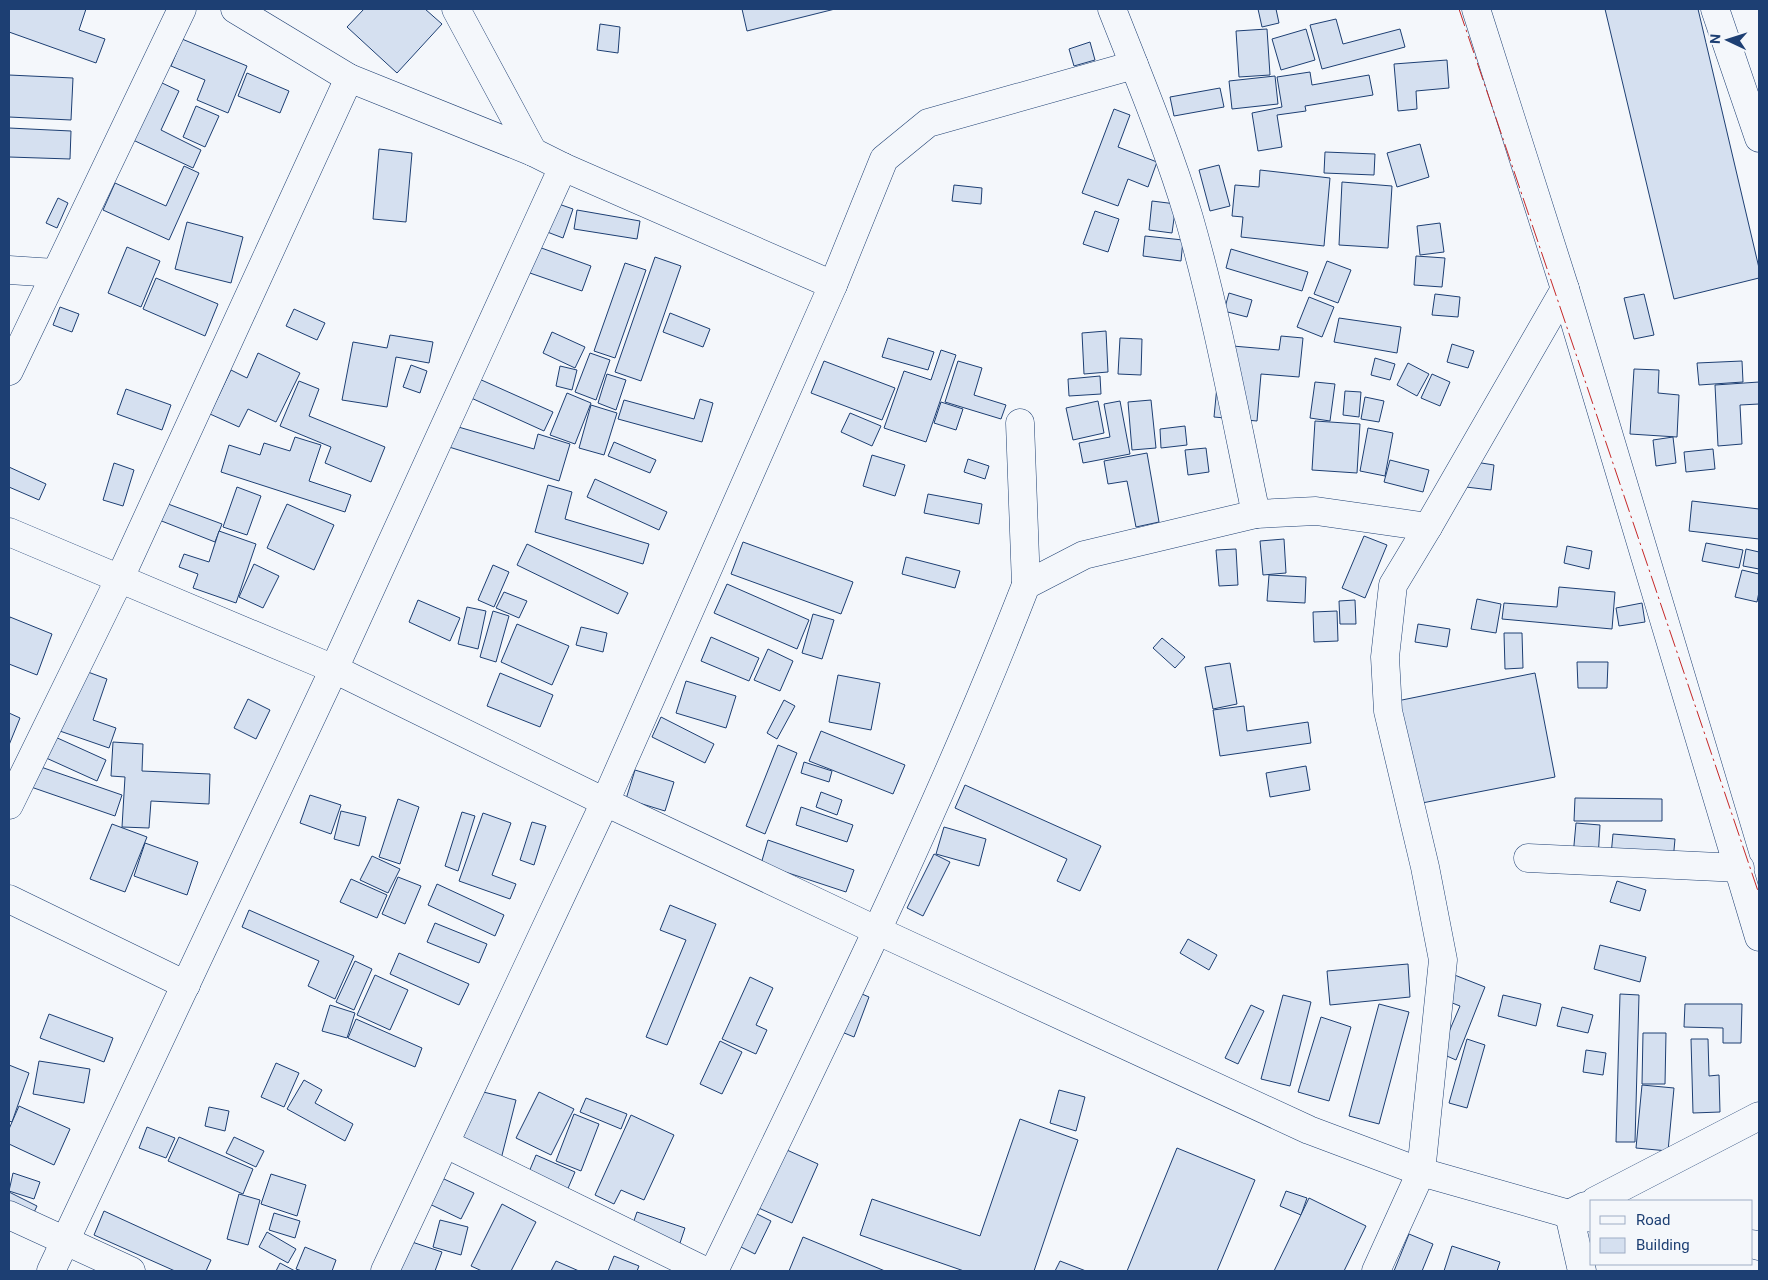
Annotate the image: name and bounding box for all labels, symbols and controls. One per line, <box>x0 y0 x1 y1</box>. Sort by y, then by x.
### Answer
north arrow <box>1703 15 1753 65</box>
text: N <box>1707 34 1723 45</box>
legend <box>1590 1200 1753 1265</box>
text: Road <box>1636 1211 1670 1229</box>
text: Building <box>1636 1236 1690 1254</box>

